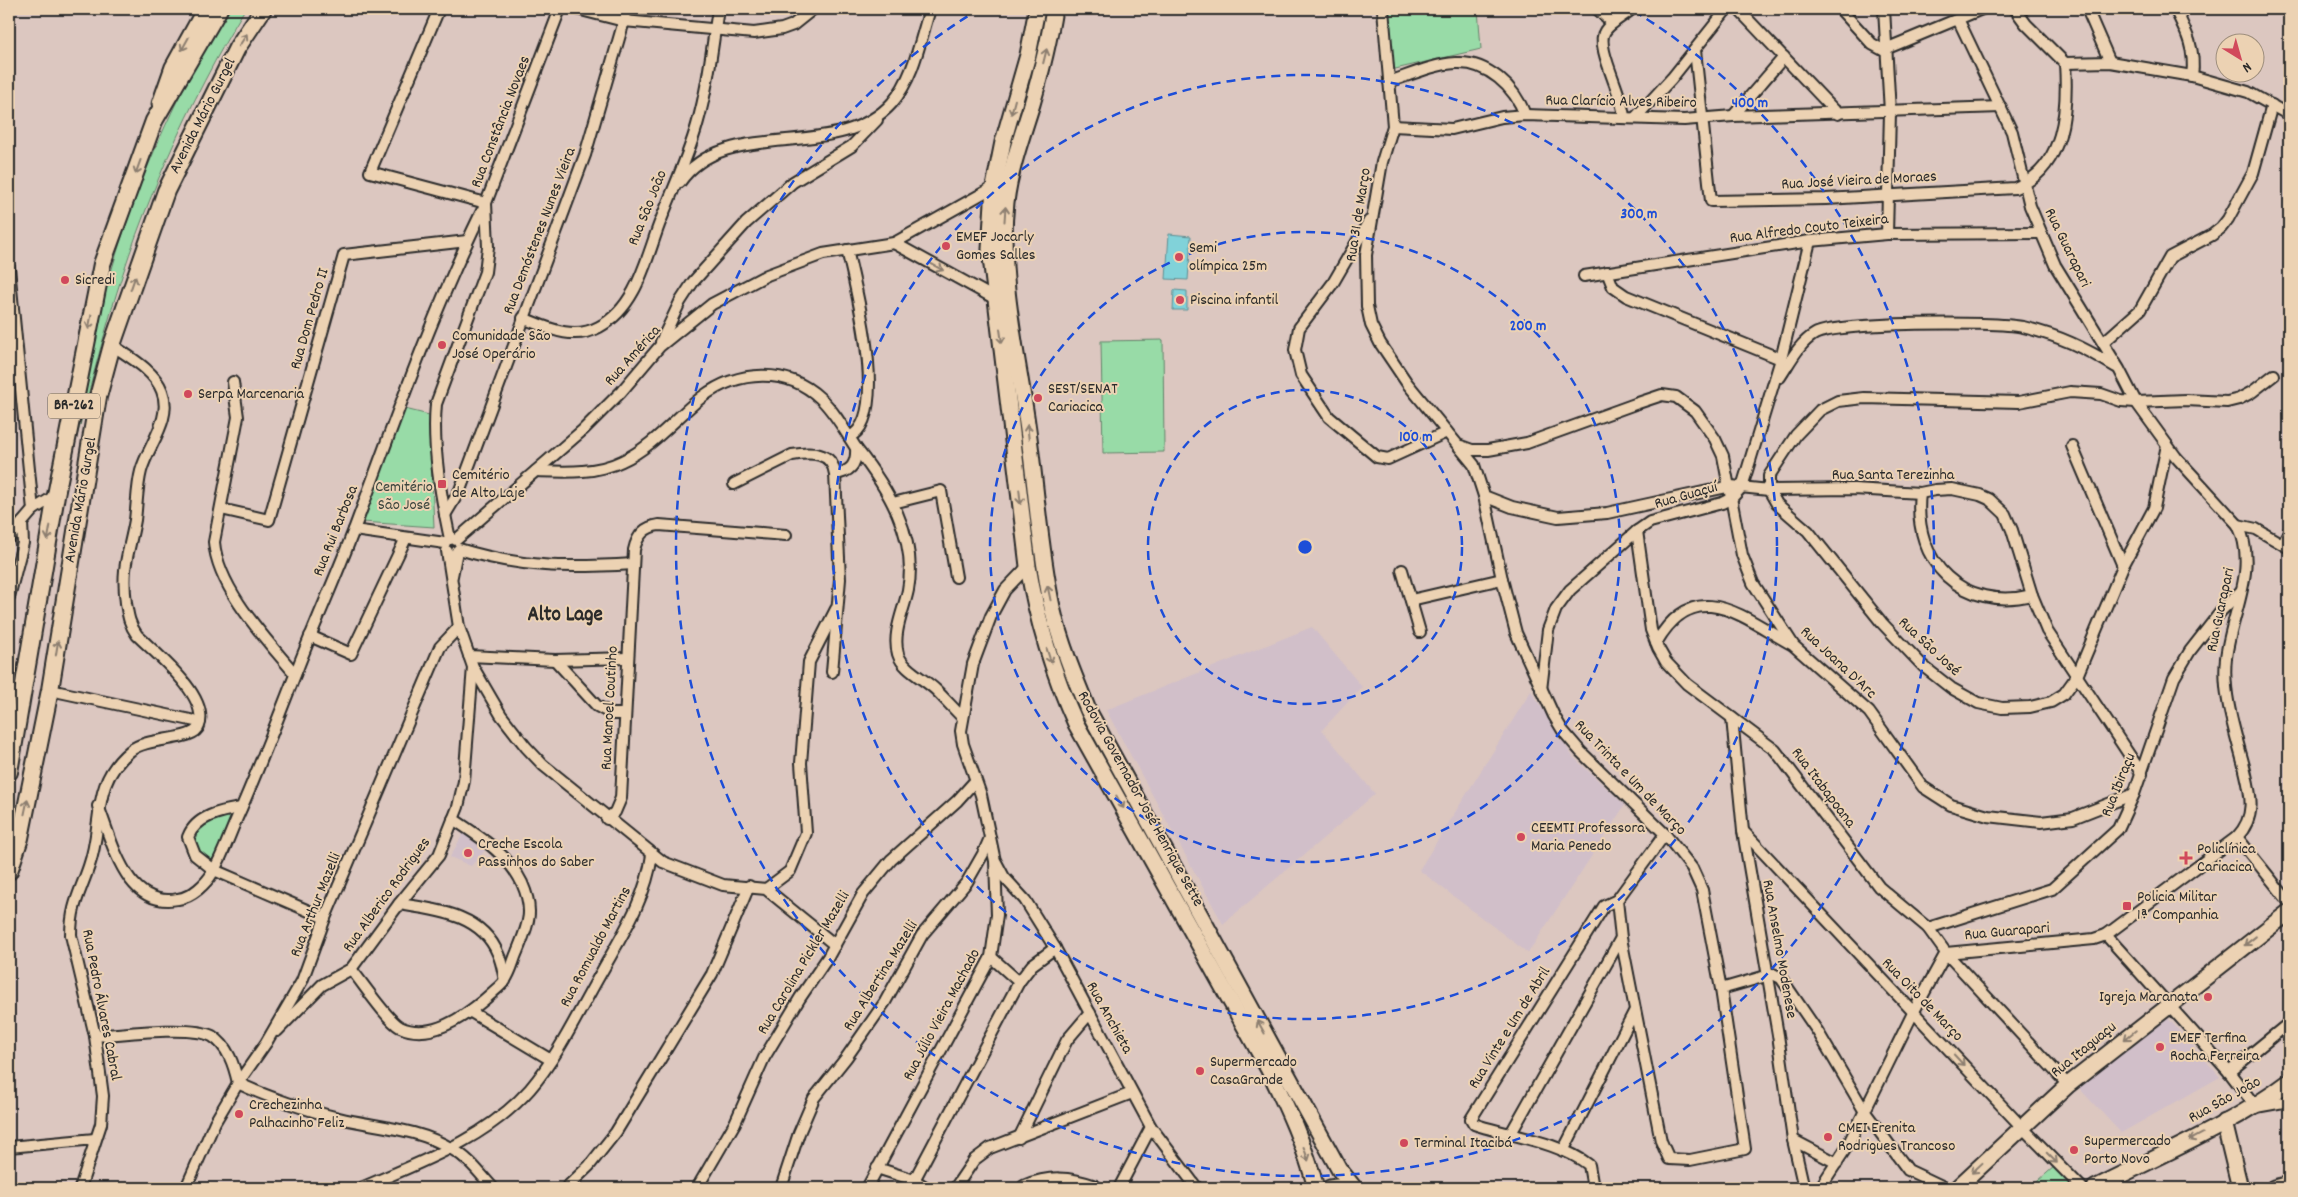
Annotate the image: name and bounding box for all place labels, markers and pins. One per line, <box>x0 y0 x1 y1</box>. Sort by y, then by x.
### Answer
place label: EMEF Jocarly Gomes Salles <box>956 226 1036 267</box>
place label: Semi olímpica 25m <box>1189 237 1267 278</box>
marker: EMEF Jocarly Gomes Salles <box>940 240 952 252</box>
marker: Semi olímpica 25m <box>1173 251 1185 263</box>
place label: Sicredi <box>75 269 115 292</box>
marker: Sicredi <box>59 274 71 286</box>
place label: Piscina infantil <box>1190 289 1279 312</box>
marker: Piscina infantil <box>1174 294 1186 306</box>
place label: Comunidade São José Operário <box>452 325 551 366</box>
marker: Comunidade São José Operário <box>436 339 448 351</box>
place label: SEST/SENAT Cariacica <box>1048 378 1118 419</box>
place label: Serpa Marcenaria <box>198 383 305 406</box>
marker: Serpa Marcenaria <box>182 388 194 400</box>
marker: SEST/SENAT Cariacica <box>1032 392 1044 404</box>
place label: Cemitério de Alto Laje <box>452 464 525 505</box>
marker: Cemitério de Alto Laje <box>436 478 448 490</box>
centre of rings <box>1296 538 1314 556</box>
place label: CEEMTI Professora Maria Penedo <box>1531 817 1645 858</box>
marker: CEEMTI Professora Maria Penedo <box>1515 831 1527 843</box>
place label: Creche Escola Passinhos do Saber <box>478 833 594 874</box>
place label: Policlínica Cariacica <box>2197 838 2256 879</box>
marker: Creche Escola Passinhos do Saber <box>462 847 474 859</box>
marker: Policlínica Cariacica <box>2179 851 2193 865</box>
place label: Policia Militar 1ª Companhia <box>2137 886 2219 927</box>
marker: Policia Militar 1ª Companhia <box>2121 900 2133 912</box>
place label: Igreja Maranata <box>2099 986 2198 1009</box>
marker: Igreja Maranata <box>2202 991 2214 1003</box>
place label: EMEF Terfina Rocha Ferreira <box>2170 1027 2260 1068</box>
marker: EMEF Terfina Rocha Ferreira <box>2154 1041 2166 1053</box>
place label: Supermercado CasaGrande <box>1210 1051 1297 1092</box>
marker: Supermercado CasaGrande <box>1194 1065 1206 1077</box>
place label: Crechezinha Palhacinho Feliz <box>249 1094 344 1135</box>
marker: Crechezinha Palhacinho Feliz <box>233 1108 245 1120</box>
place label: CMEI Erenita Rodrigues Trancoso <box>1838 1117 1955 1158</box>
place label: Supermercado Porto Novo <box>2084 1130 2171 1171</box>
marker: CMEI Erenita Rodrigues Trancoso <box>1822 1131 1834 1143</box>
place label: Terminal Itacibá <box>1414 1132 1512 1155</box>
marker: Terminal Itacibá <box>1398 1137 1410 1149</box>
marker: Supermercado Porto Novo <box>2068 1144 2080 1156</box>

